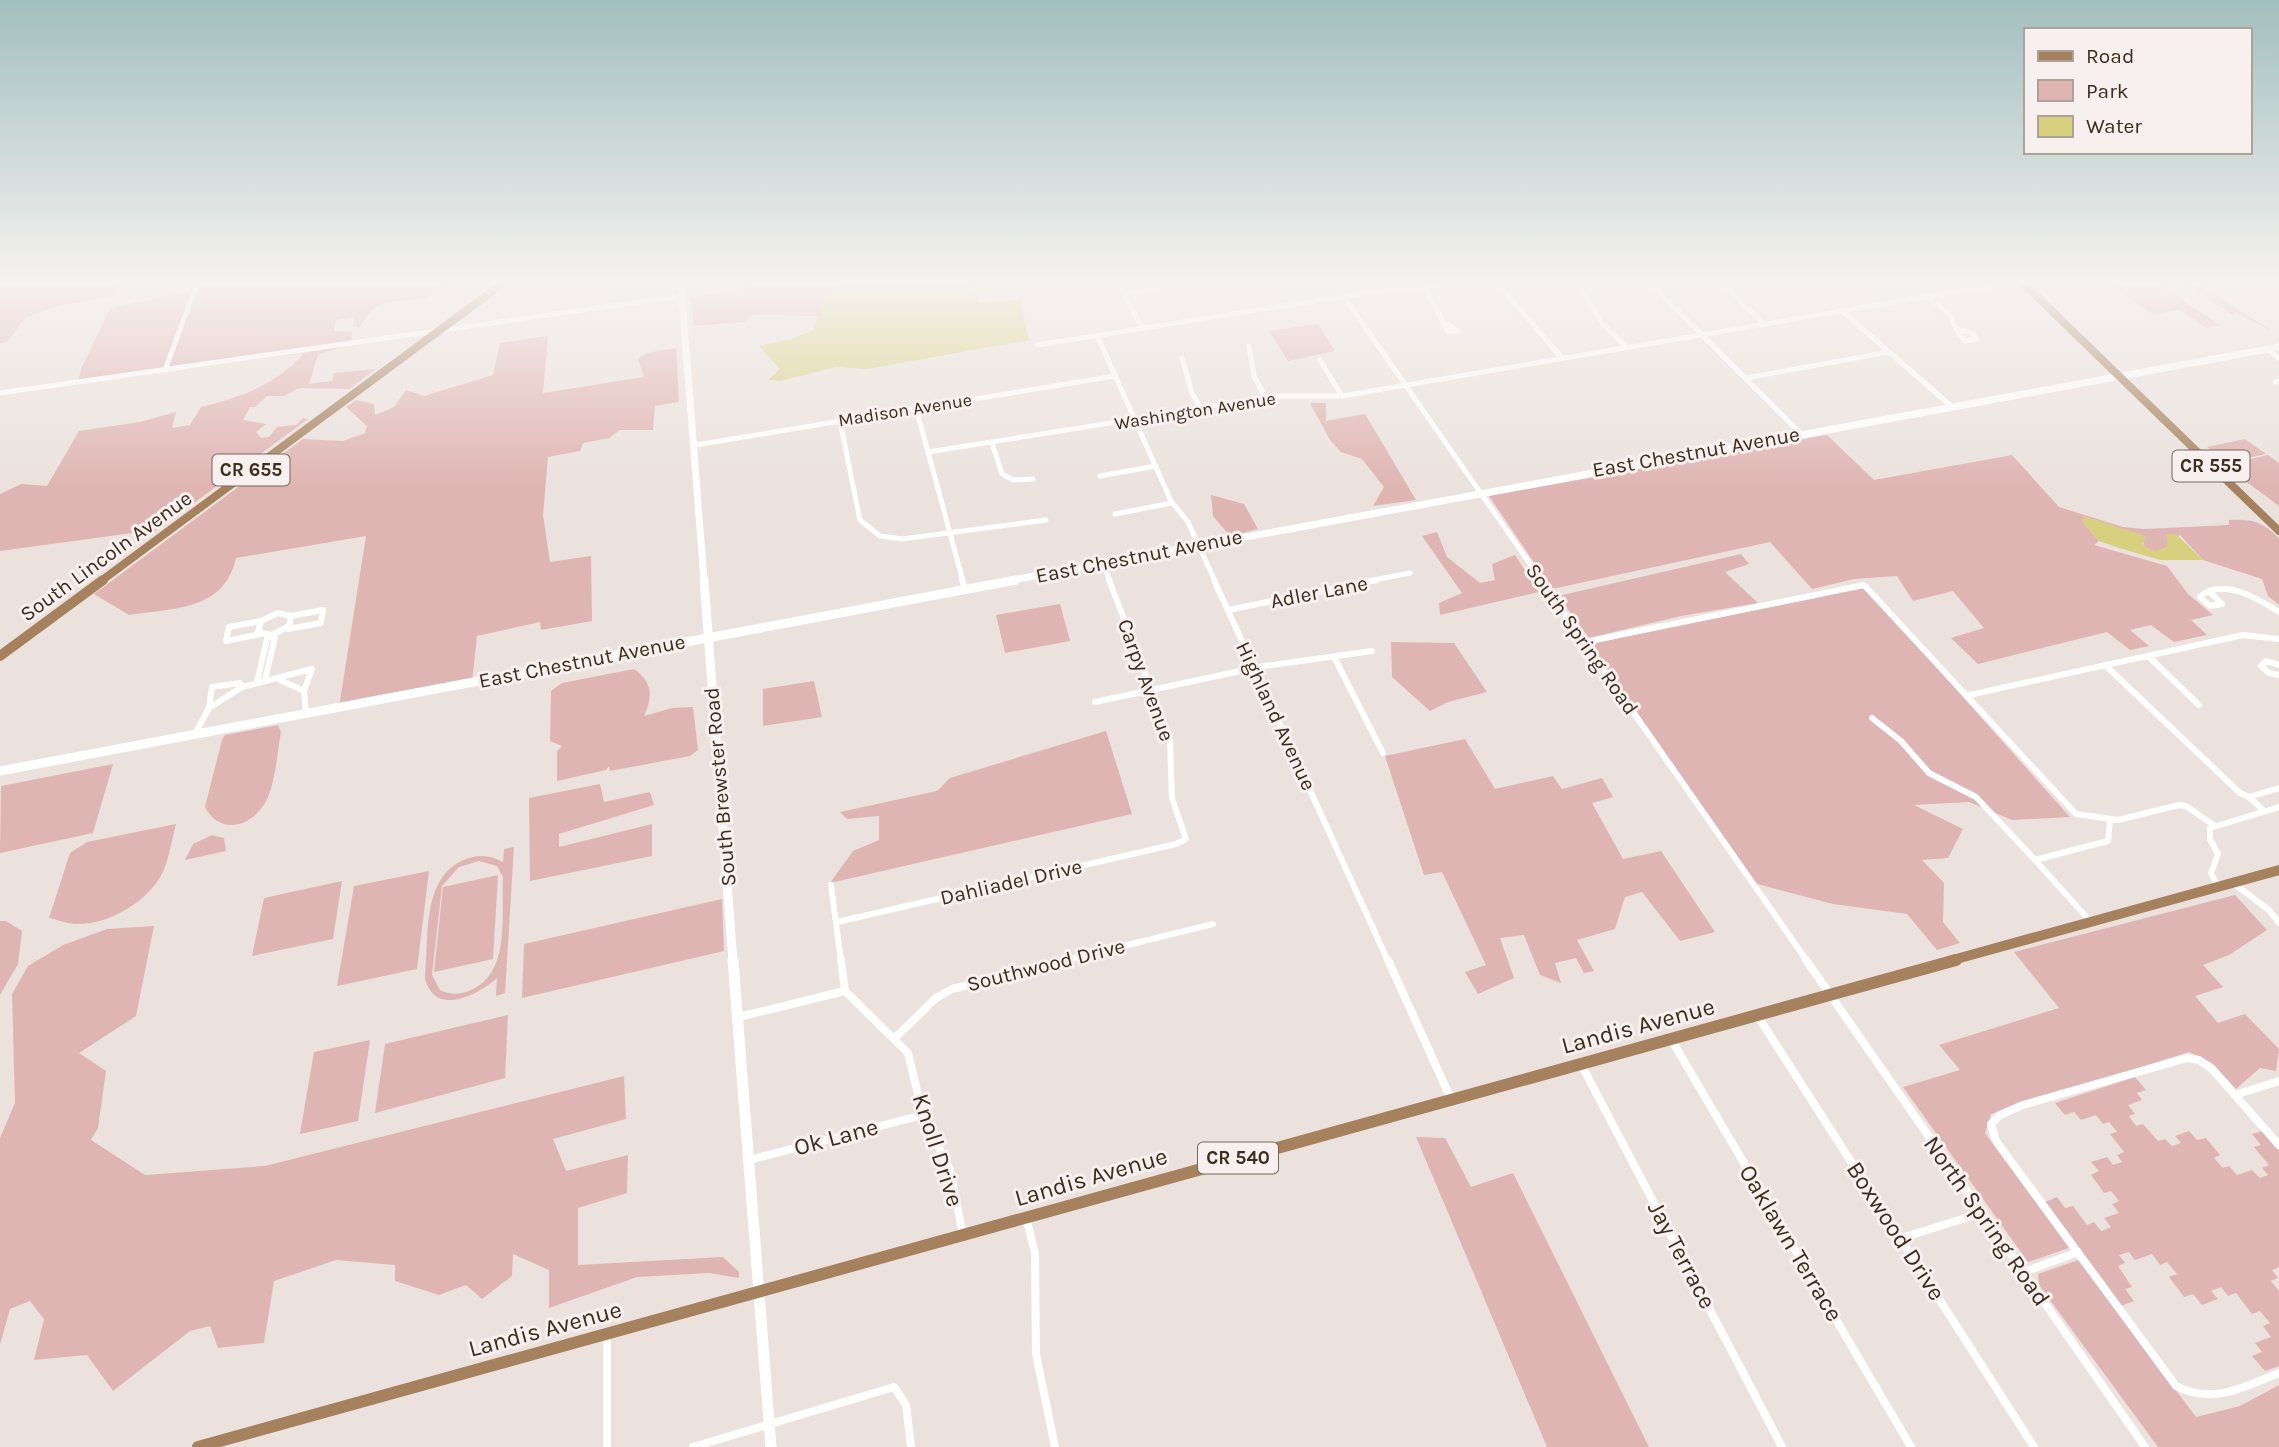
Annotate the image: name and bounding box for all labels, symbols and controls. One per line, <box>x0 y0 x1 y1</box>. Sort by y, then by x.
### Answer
legend <box>2024 28 2251 154</box>
text: Road <box>2086 44 2134 68</box>
text: Park <box>2086 79 2129 103</box>
text: Water <box>2086 114 2142 138</box>
street label: Washington Avenue <box>1113 387 1277 435</box>
street label: Madison Avenue <box>837 389 973 431</box>
street label: East Chestnut Avenue <box>1591 422 1801 482</box>
road number: CR 555 <box>2172 450 2250 481</box>
road number: CR 655 <box>212 454 290 485</box>
street label: South Lincoln Avenue <box>16 486 196 626</box>
street label: East Chestnut Avenue <box>1034 524 1244 588</box>
street label: South Spring Road <box>1521 559 1643 719</box>
street label: Adler Lane <box>1268 571 1370 613</box>
street label: Carpy Avenue <box>1113 616 1179 744</box>
street label: East Chestnut Avenue <box>477 629 687 693</box>
street label: Highland Avenue <box>1231 638 1321 794</box>
street label: South Brewster Road <box>699 686 741 888</box>
street label: Dahliadel Drive <box>938 854 1084 910</box>
street label: Southwood Drive <box>964 934 1128 996</box>
street label: Landis Avenue <box>1558 992 1718 1060</box>
street label: Knoll Drive <box>907 1090 969 1210</box>
street label: Ok Lane <box>791 1112 881 1162</box>
street label: North Spring Road <box>1918 1131 2056 1311</box>
street label: Landis Avenue <box>1011 1142 1171 1212</box>
road number: CR 540 <box>1198 1142 1278 1174</box>
street label: Boxwood Drive <box>1841 1156 1951 1306</box>
street label: Oaklawn Terrace <box>1733 1160 1849 1326</box>
street label: Jay Terrace <box>1642 1197 1722 1313</box>
street label: Landis Avenue <box>465 1295 625 1363</box>

